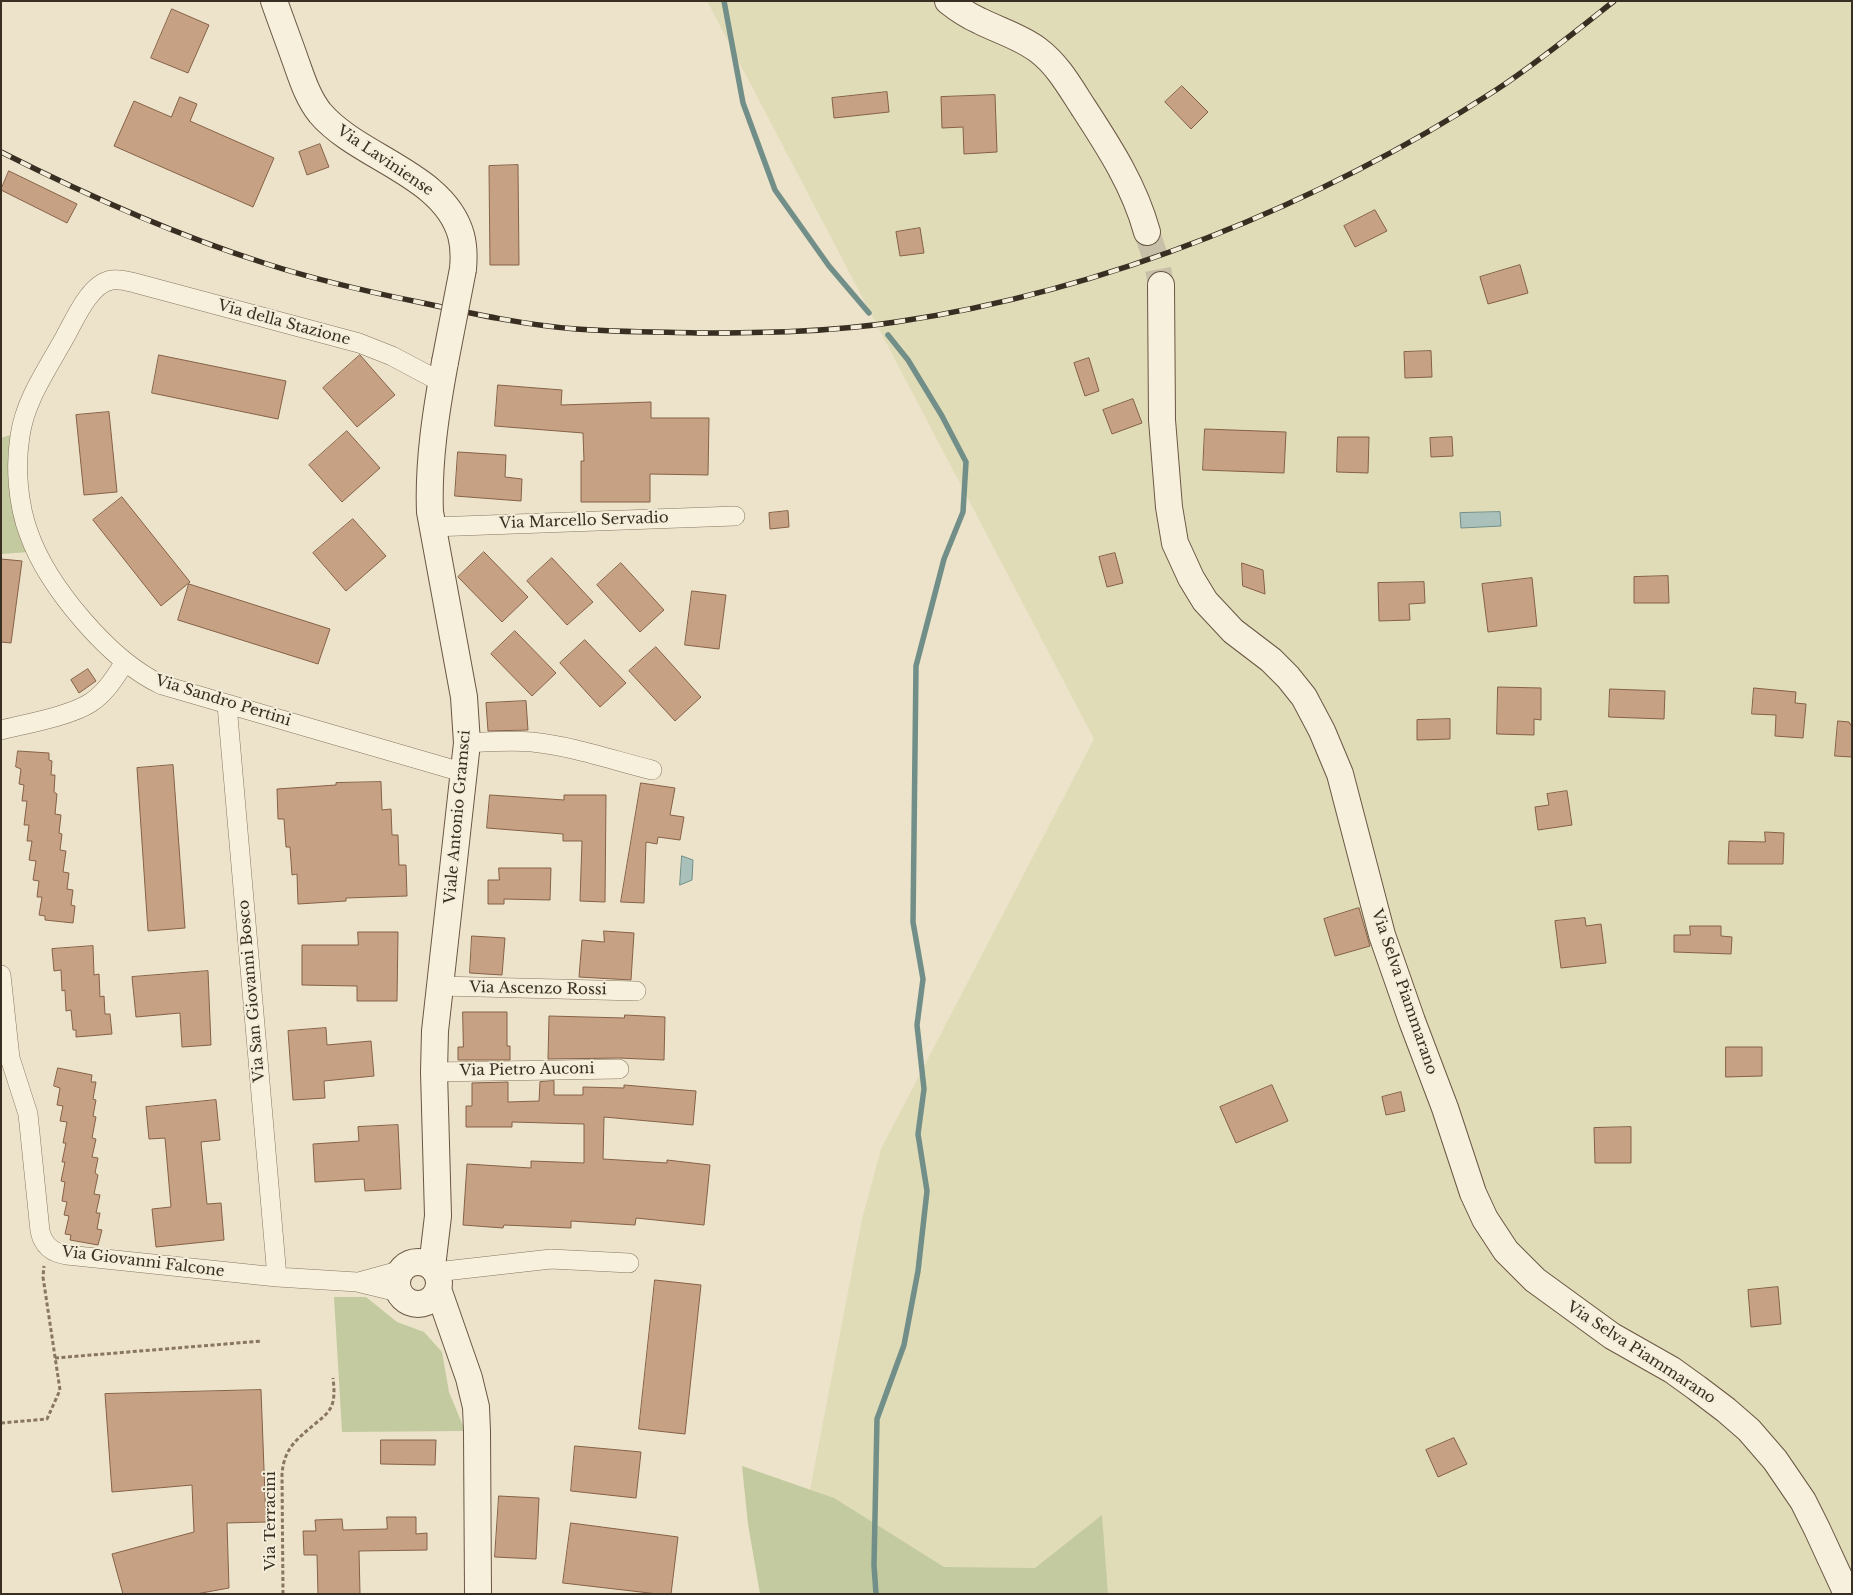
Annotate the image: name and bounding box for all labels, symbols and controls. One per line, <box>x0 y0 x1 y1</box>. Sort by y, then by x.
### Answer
street label: Via Laviniense <box>333 122 437 200</box>
street label: Via della Stazione <box>216 297 352 349</box>
street label: Via Marcello Servadio <box>499 509 669 533</box>
street label: Via Sandro Pertini <box>153 672 293 730</box>
street label: Viale Antonio Gramsci <box>441 729 475 905</box>
street label: Via San Giovanni Bosco <box>235 899 269 1083</box>
street label: Via Selva Piammarano <box>1367 907 1441 1077</box>
street label: Via Ascenzo Rossi <box>469 979 607 999</box>
street label: Via Pietro Auconi <box>459 1060 595 1080</box>
street label: Via Giovanni Falcone <box>61 1243 225 1281</box>
street label: Via Selva Piammarano <box>1563 1298 1719 1408</box>
street label: Via Terracini <box>262 1471 280 1571</box>

